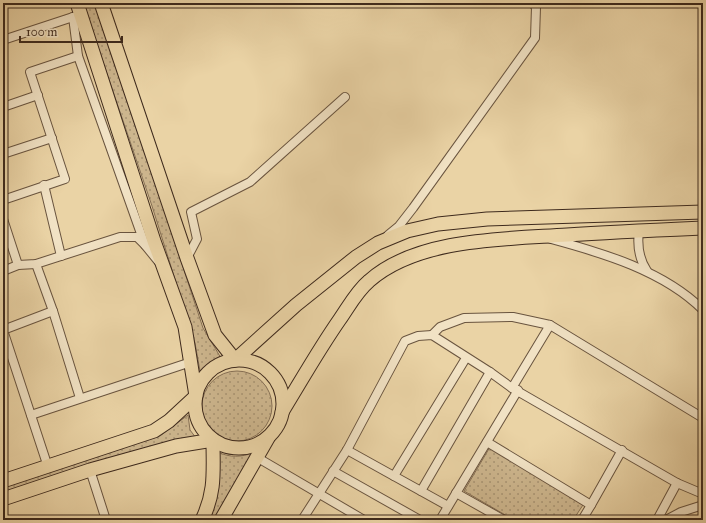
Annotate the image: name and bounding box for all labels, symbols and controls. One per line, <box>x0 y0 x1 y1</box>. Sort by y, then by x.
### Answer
scale bar <box>20 18 122 44</box>
text: 100 m <box>26 25 57 39</box>

